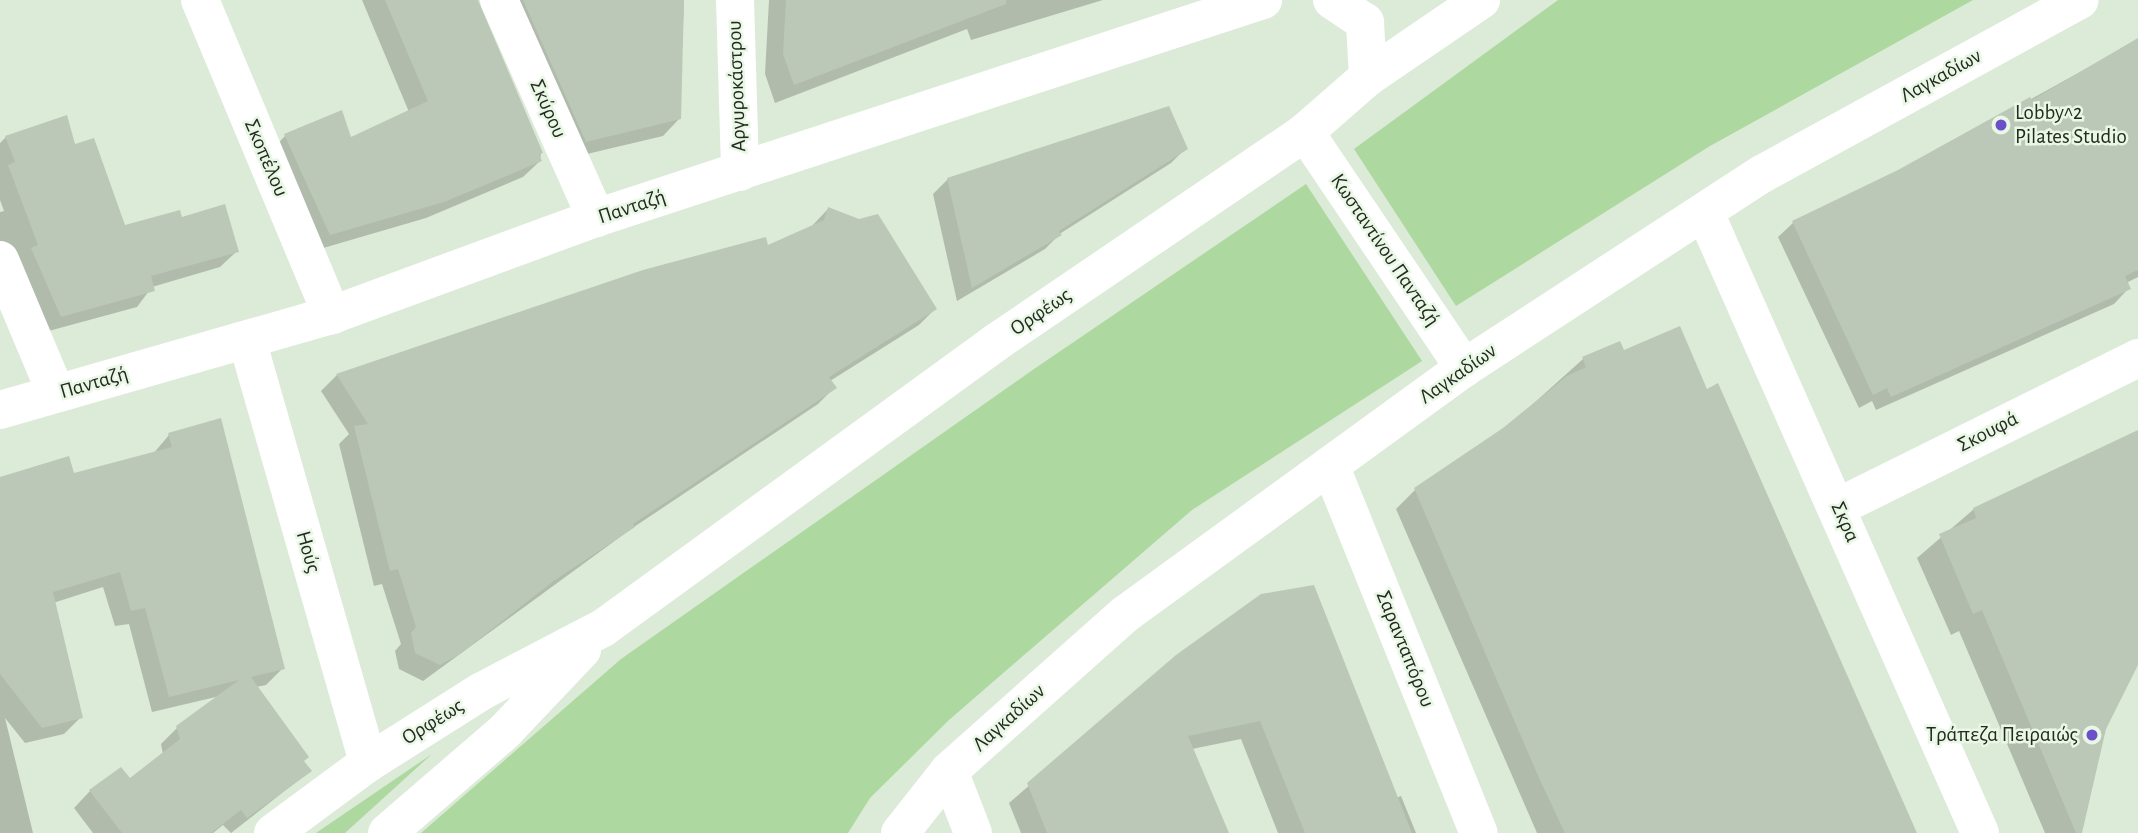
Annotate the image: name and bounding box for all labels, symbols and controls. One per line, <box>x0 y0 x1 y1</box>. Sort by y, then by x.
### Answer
street label: Αργυροκάστρου <box>722 20 752 152</box>
street label: Λαγκαδίων <box>1896 43 1986 109</box>
street label: Σκύρου <box>524 76 572 142</box>
place label: Lobby^2 Pilates Studio <box>2015 100 2127 150</box>
street label: Σκοπέλου <box>238 115 294 201</box>
marker: Lobby^2 Pilates Studio <box>1993 117 2009 133</box>
street label: Κωσταντίνου Πανταζή <box>1325 169 1445 331</box>
street label: Πανταζή <box>595 184 669 230</box>
street label: Ορφέως <box>1006 283 1076 341</box>
street label: Λαγκαδίων <box>1414 338 1502 410</box>
street label: Πανταζή <box>57 361 131 405</box>
street label: Σκουφά <box>1953 406 2023 458</box>
street label: Σκρα <box>1825 498 1865 546</box>
street label: Ηούς <box>290 528 326 576</box>
street label: Σαρανταπόρου <box>1370 587 1440 711</box>
street label: Λαγκαδίων <box>968 679 1050 757</box>
street label: Ορφέως <box>397 693 469 751</box>
place label: Τράπεζα Πειραιώς <box>1926 722 2078 748</box>
marker: Τράπεζα Πειραιώς <box>2084 727 2100 743</box>

